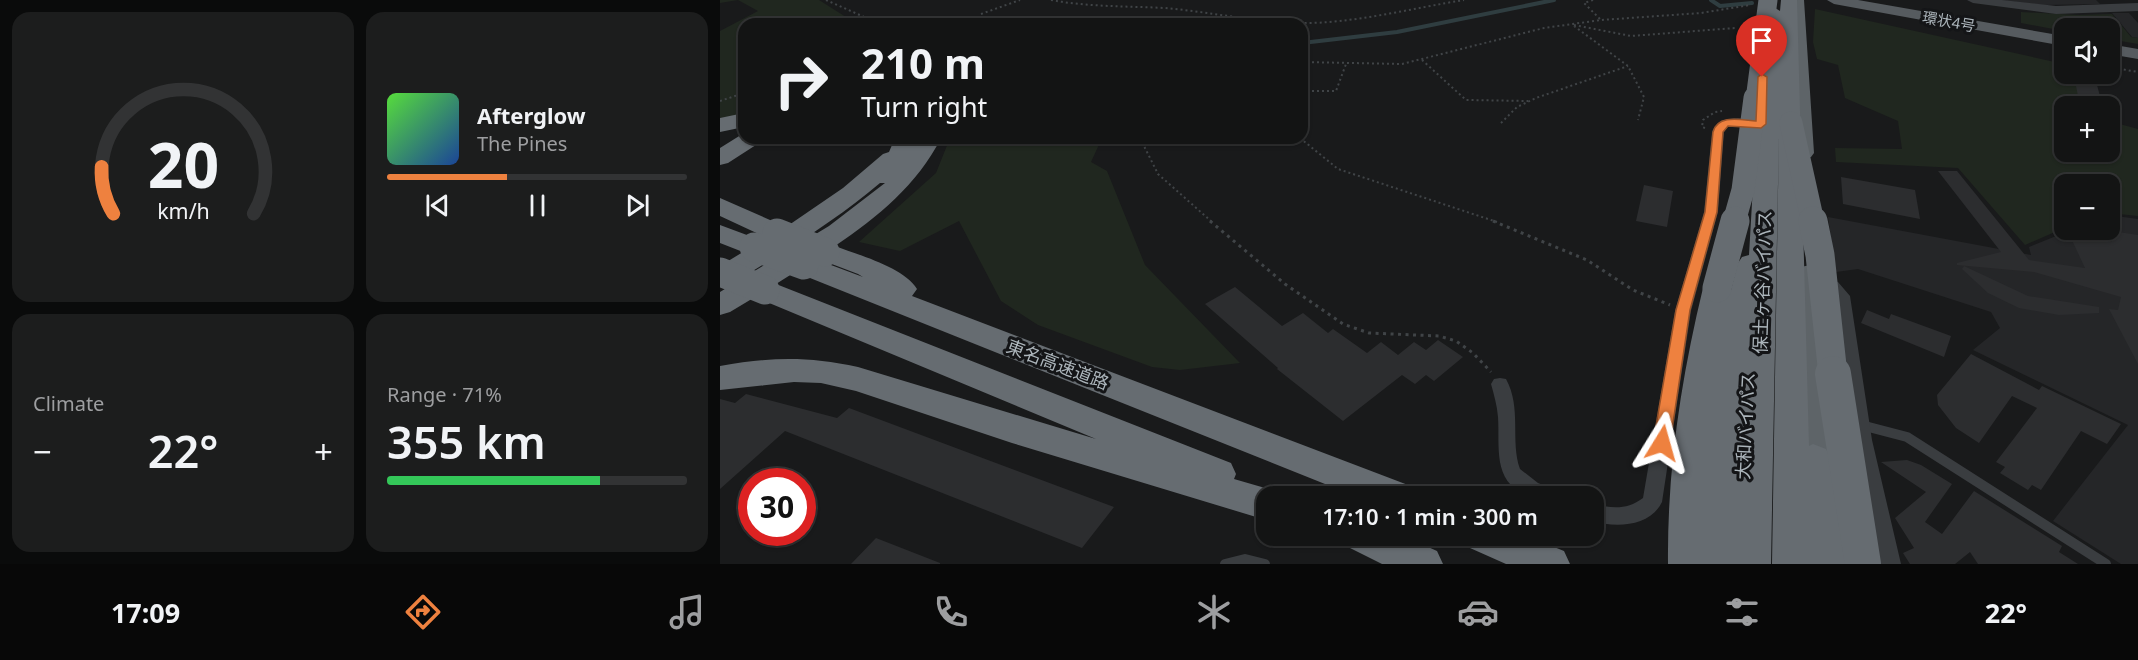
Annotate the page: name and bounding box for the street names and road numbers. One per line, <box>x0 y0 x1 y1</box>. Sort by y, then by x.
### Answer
street label: 環状4号 <box>1921 6 1977 36</box>
street label: 保土ヶ谷バイパス <box>1748 210 1776 354</box>
street label: 東名高速道路 <box>1003 333 1113 395</box>
street label: 大和バイパス <box>1730 372 1760 480</box>

